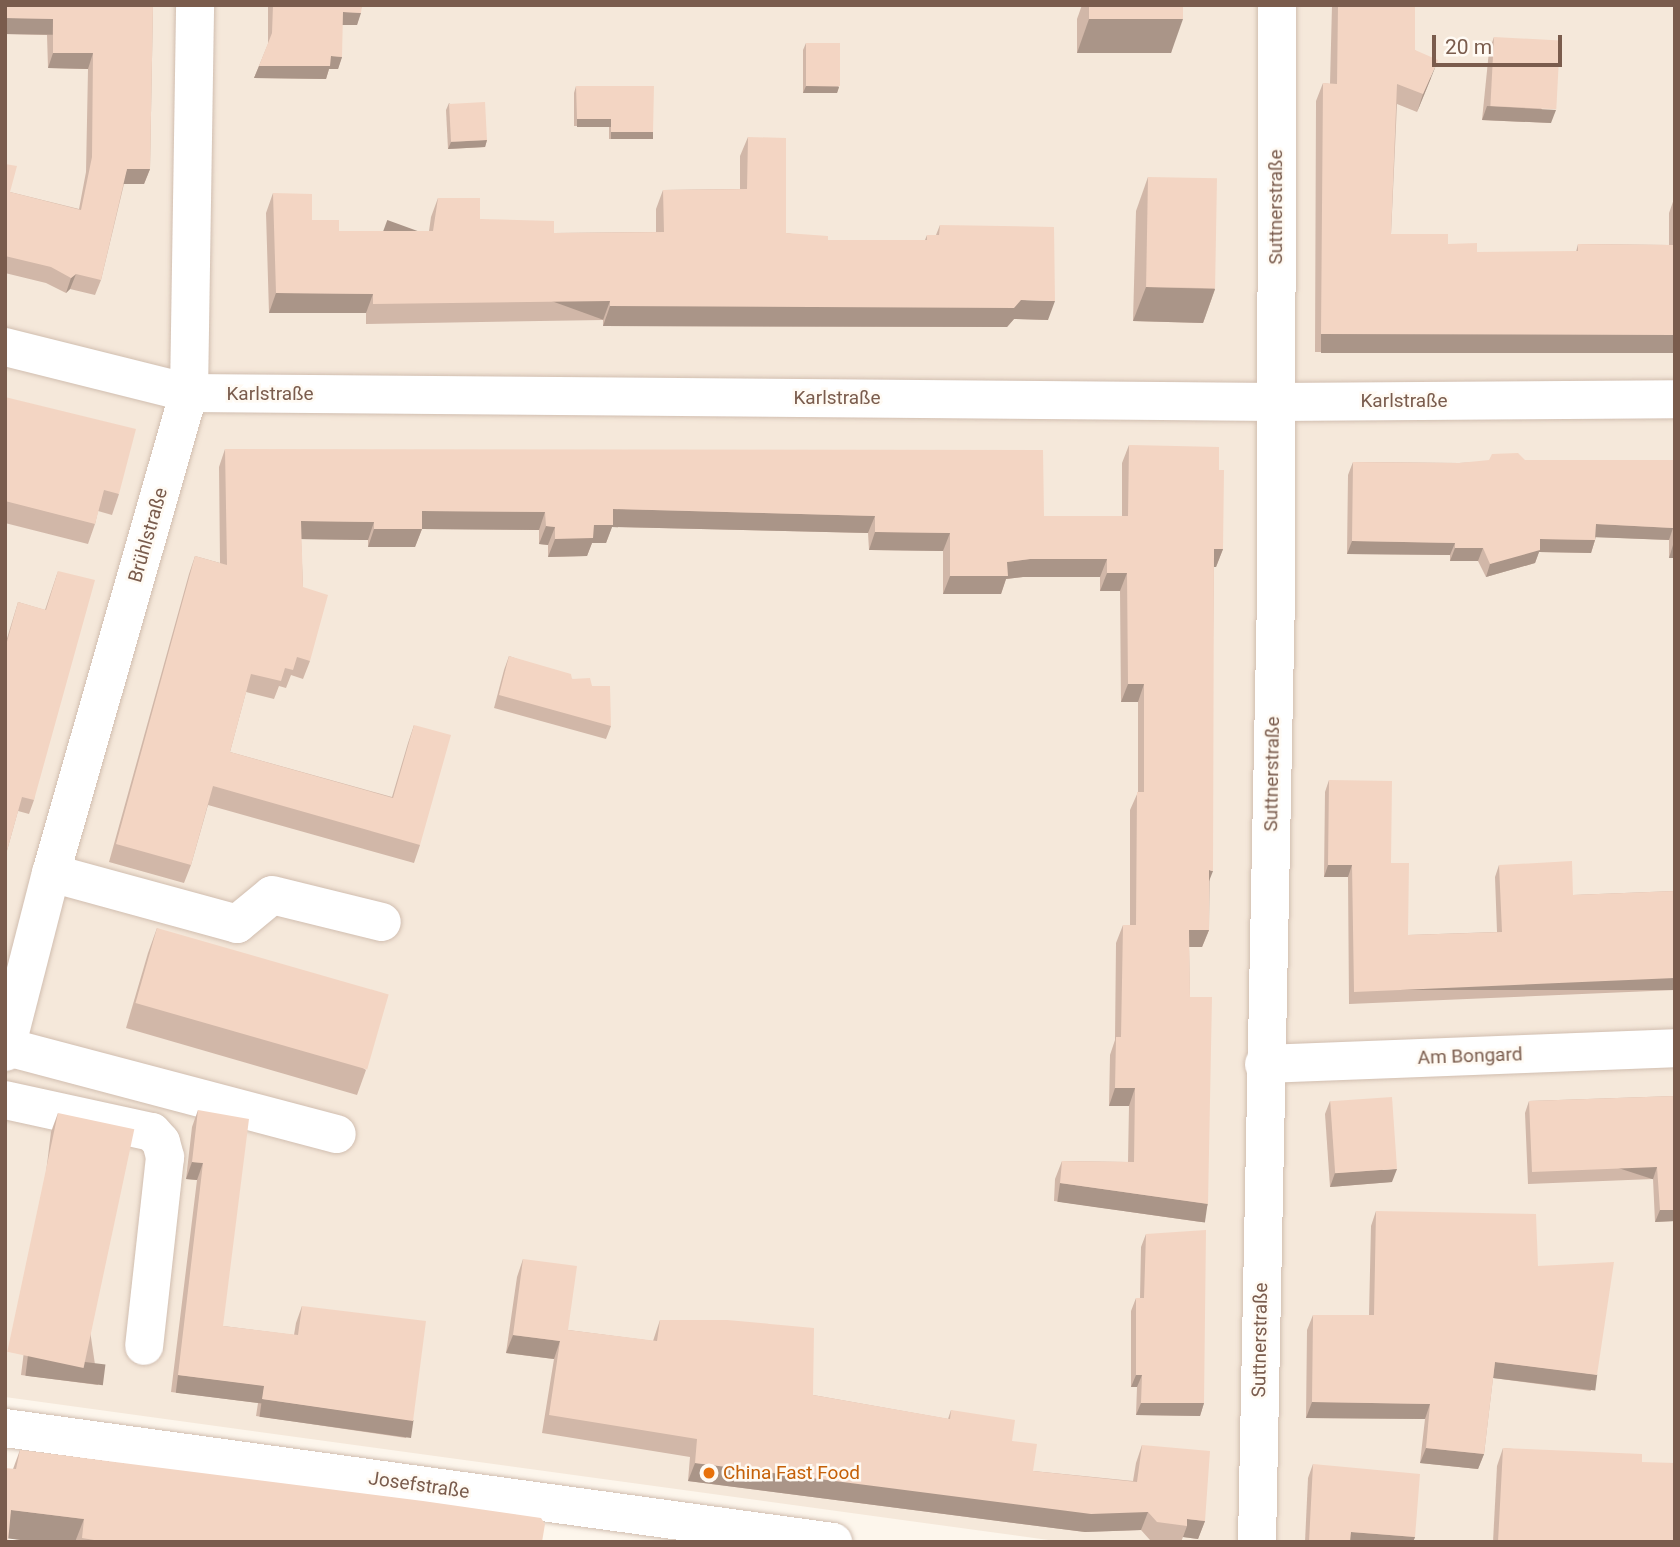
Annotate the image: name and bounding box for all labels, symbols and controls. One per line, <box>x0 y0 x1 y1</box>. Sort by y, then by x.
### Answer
scale bar <box>1435 21 1564 65</box>
text: 20 m <box>1445 35 1492 59</box>
street label: Suttnerstraße <box>1265 150 1287 264</box>
street label: Karlstraße <box>226 383 314 405</box>
street label: Karlstraße <box>793 387 881 409</box>
street label: Karlstraße <box>1360 390 1448 412</box>
street label: Brühlstraße <box>124 485 172 585</box>
street label: Suttnerstraße <box>1260 716 1284 832</box>
street label: Am Bongard <box>1417 1043 1523 1069</box>
street label: Suttnerstraße <box>1248 1282 1272 1398</box>
place label: China Fast Food <box>723 1462 860 1484</box>
marker: China Fast Food <box>701 1465 717 1481</box>
street label: Josefstraße <box>367 1467 471 1503</box>

